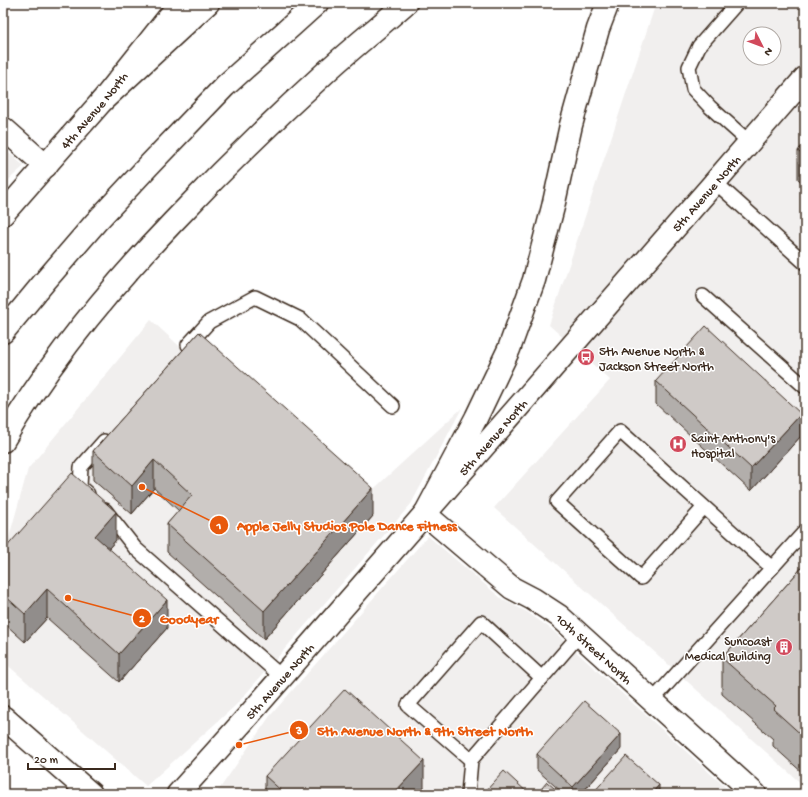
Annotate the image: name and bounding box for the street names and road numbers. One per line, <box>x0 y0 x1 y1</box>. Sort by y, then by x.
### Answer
street label: 4th Avenue North <box>59 70 132 153</box>
street label: 5th Avenue North <box>670 153 745 236</box>
street label: 5th Avenue North <box>457 397 532 480</box>
street label: 10th Street North <box>551 611 634 689</box>
street label: 5th Avenue North <box>244 641 318 723</box>

